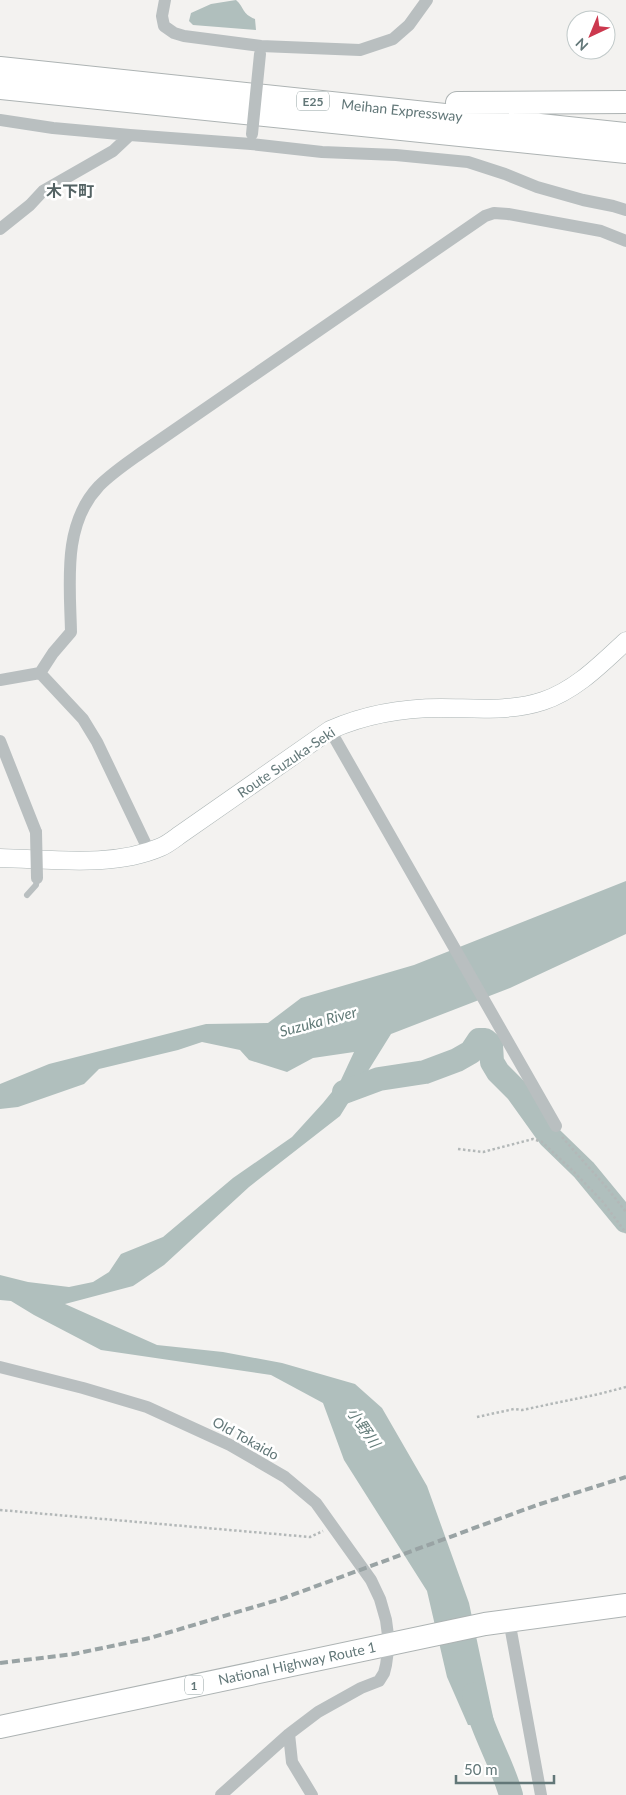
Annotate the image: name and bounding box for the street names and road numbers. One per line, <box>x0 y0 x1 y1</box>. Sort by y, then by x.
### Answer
road number: E25 <box>297 92 329 110</box>
street label: Meihan Expressway <box>341 95 464 125</box>
street label: Route Suzuka-Seki <box>234 723 338 801</box>
street label: Old Tokaido <box>210 1413 282 1463</box>
street label: National Highway Route 1 <box>217 1638 377 1688</box>
road number: 1 <box>185 1676 203 1694</box>

